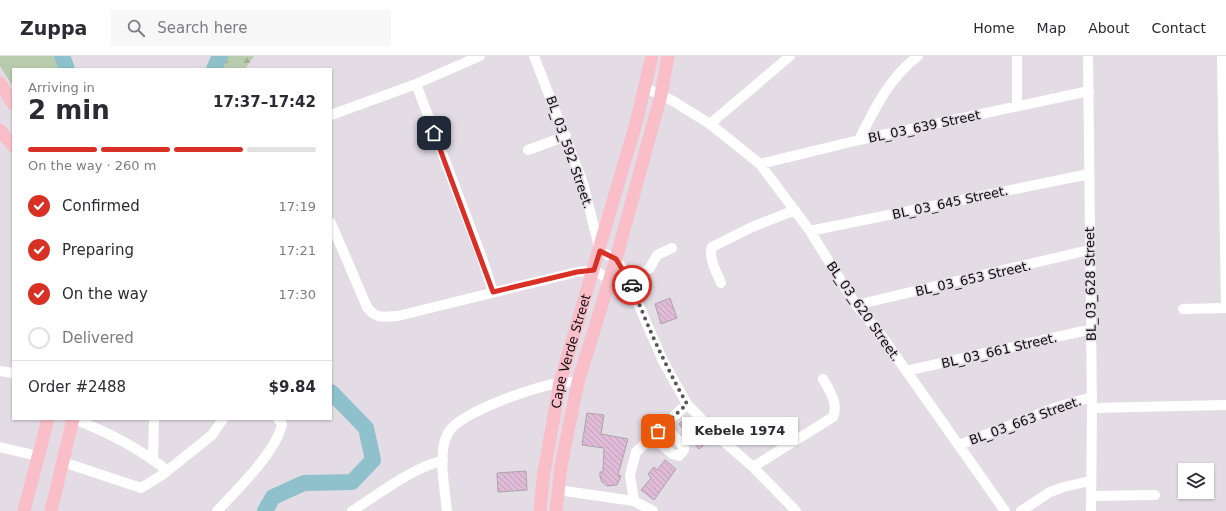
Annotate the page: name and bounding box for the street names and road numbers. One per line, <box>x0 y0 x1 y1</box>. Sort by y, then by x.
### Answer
street label: BL_03_592 Street. <box>543 94 596 211</box>
street label: BL_03_639 Street <box>867 107 981 146</box>
street label: BL_03_645 Street. <box>891 183 1010 222</box>
street label: BL_03_628 Street <box>1082 227 1099 341</box>
street label: BL_03_653 Street. <box>914 258 1032 299</box>
street label: BL_03_620 Street. <box>824 259 904 364</box>
street label: Cape Verde Street <box>548 292 593 410</box>
street label: BL_03_661 Street. <box>940 330 1058 371</box>
street label: BL_03_663 Street. <box>967 393 1083 448</box>

